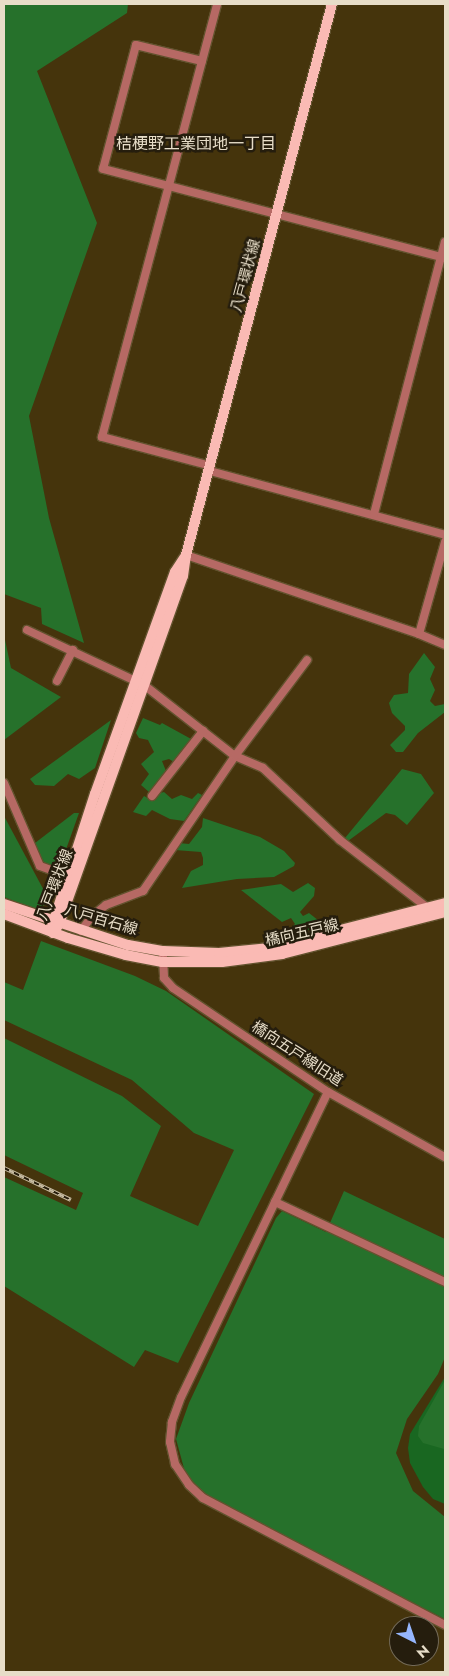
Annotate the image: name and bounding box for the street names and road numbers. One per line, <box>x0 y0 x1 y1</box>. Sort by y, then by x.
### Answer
street label: 八戸環状線 <box>228 237 264 315</box>
street label: 八戸環状線 <box>33 847 77 923</box>
street label: 八戸百石線 <box>62 901 140 939</box>
street label: 橋向五戸線 <box>263 916 341 950</box>
street label: 橋向五戸線旧道 <box>248 1018 346 1090</box>

